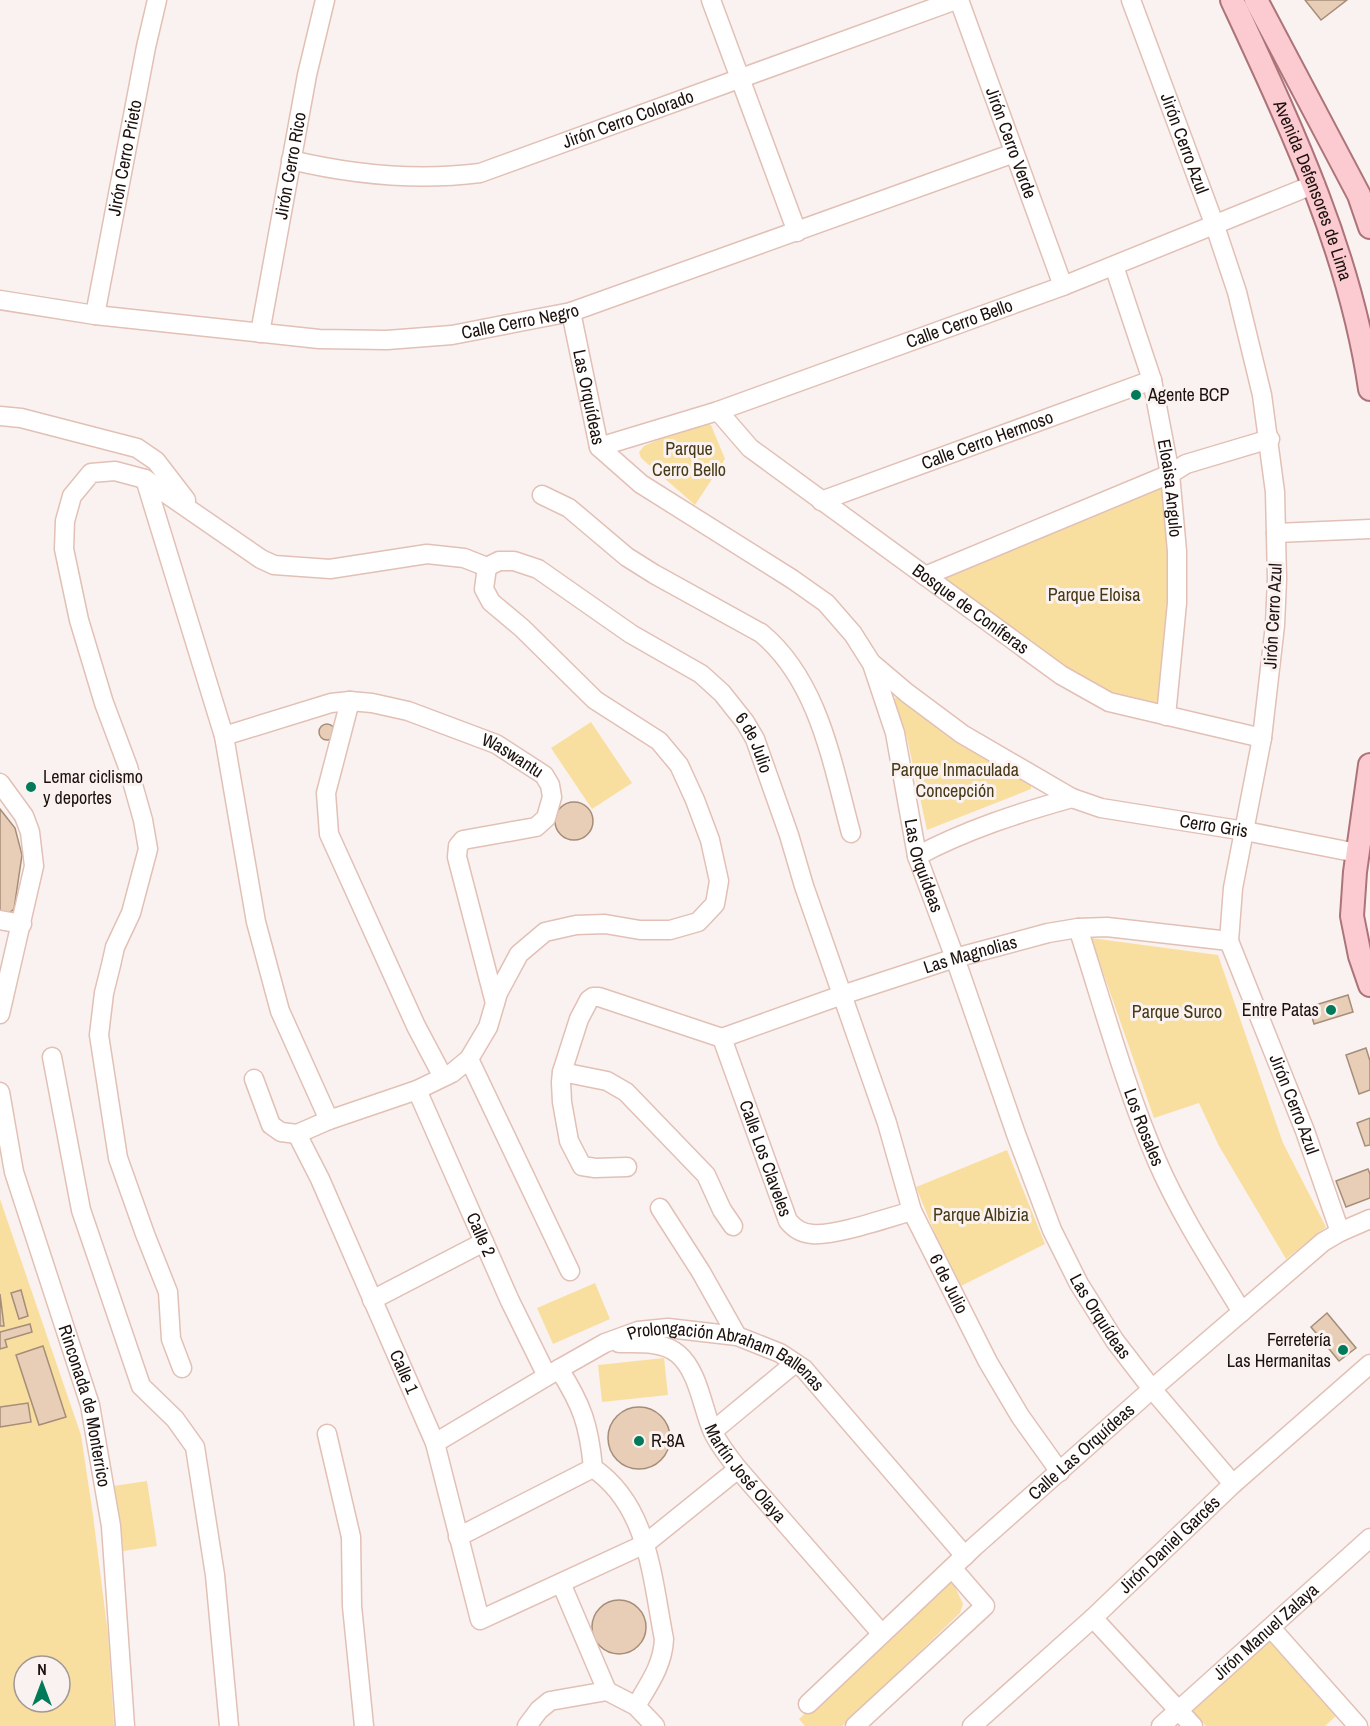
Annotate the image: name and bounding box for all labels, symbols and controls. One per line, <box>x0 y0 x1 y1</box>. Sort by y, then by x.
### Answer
street label: Jirón Cerro Colorado <box>559 83 697 154</box>
street label: Jirón Cerro Verde <box>980 84 1043 202</box>
street label: Jirón Cerro Azul <box>1155 89 1215 197</box>
street label: Avenida Defensores de Lima <box>1267 95 1358 283</box>
street label: Jirón Cerro Prieto <box>101 98 148 218</box>
street label: Jirón Cerro Rico <box>268 110 312 221</box>
street label: Calle Cerro Bello <box>902 292 1016 354</box>
street label: Calle Cerro Negro <box>459 297 582 345</box>
street label: Las Orquídeas <box>567 347 611 447</box>
place label: Agente BCP <box>1147 382 1229 407</box>
marker: Agente BCP <box>1129 388 1143 402</box>
street label: Calle Cerro Hermoso <box>918 404 1057 475</box>
park label: Parque Cerro Bello <box>652 436 726 482</box>
street label: Eloaisa Angulo <box>1152 437 1189 538</box>
street label: Bosque de Coníferas <box>907 558 1034 660</box>
street label: Jirón Cerro Azul <box>1257 562 1288 669</box>
park label: Parque Eloisa <box>1048 582 1140 607</box>
street label: 6 de Julio <box>730 707 779 776</box>
street label: Waswantu <box>478 727 549 783</box>
park label: Parque Inmaculada Concepción <box>891 757 1019 803</box>
place label: Lemar ciclismo y deportes <box>43 764 143 810</box>
marker: Lemar ciclismo y deportes <box>24 780 38 794</box>
street label: Cerro Gris <box>1178 808 1250 843</box>
street label: Las Orquídeas <box>899 817 950 916</box>
street label: Las Magnolias <box>920 929 1020 979</box>
place label: Entre Patas <box>1242 997 1319 1022</box>
park label: Parque Surco <box>1132 999 1222 1024</box>
marker: Entre Patas <box>1324 1003 1338 1017</box>
street label: Jirón Cerro Azul <box>1263 1050 1325 1158</box>
street label: Los Rosales <box>1118 1085 1171 1170</box>
street label: Calle Los Claveles <box>733 1096 798 1220</box>
park label: Parque Albizia <box>933 1202 1029 1227</box>
street label: Calle 2 <box>460 1208 502 1260</box>
street label: 6 de Julio <box>924 1249 975 1318</box>
street label: Las Orquídeas <box>1064 1270 1137 1364</box>
street label: Prolongación Abraham Ballenas <box>623 1315 831 1396</box>
street label: Rinconada de Monterrico <box>53 1321 117 1489</box>
place label: Ferretería Las Hermanitas <box>1227 1327 1331 1373</box>
marker: Ferretería Las Hermanitas <box>1336 1343 1350 1357</box>
street label: Calle 1 <box>384 1346 425 1399</box>
street label: Calle Las Orquídeas <box>1022 1397 1140 1505</box>
street label: Martín José Olaya <box>699 1420 792 1528</box>
place label: R-8A <box>651 1428 685 1453</box>
marker: R-8A <box>632 1434 646 1448</box>
street label: Jirón Daniel Garcés <box>1113 1490 1225 1599</box>
street label: Jirón Manuel Zalaya <box>1207 1577 1324 1685</box>
north arrow <box>12 1654 72 1714</box>
text: N <box>37 1658 47 1680</box>

